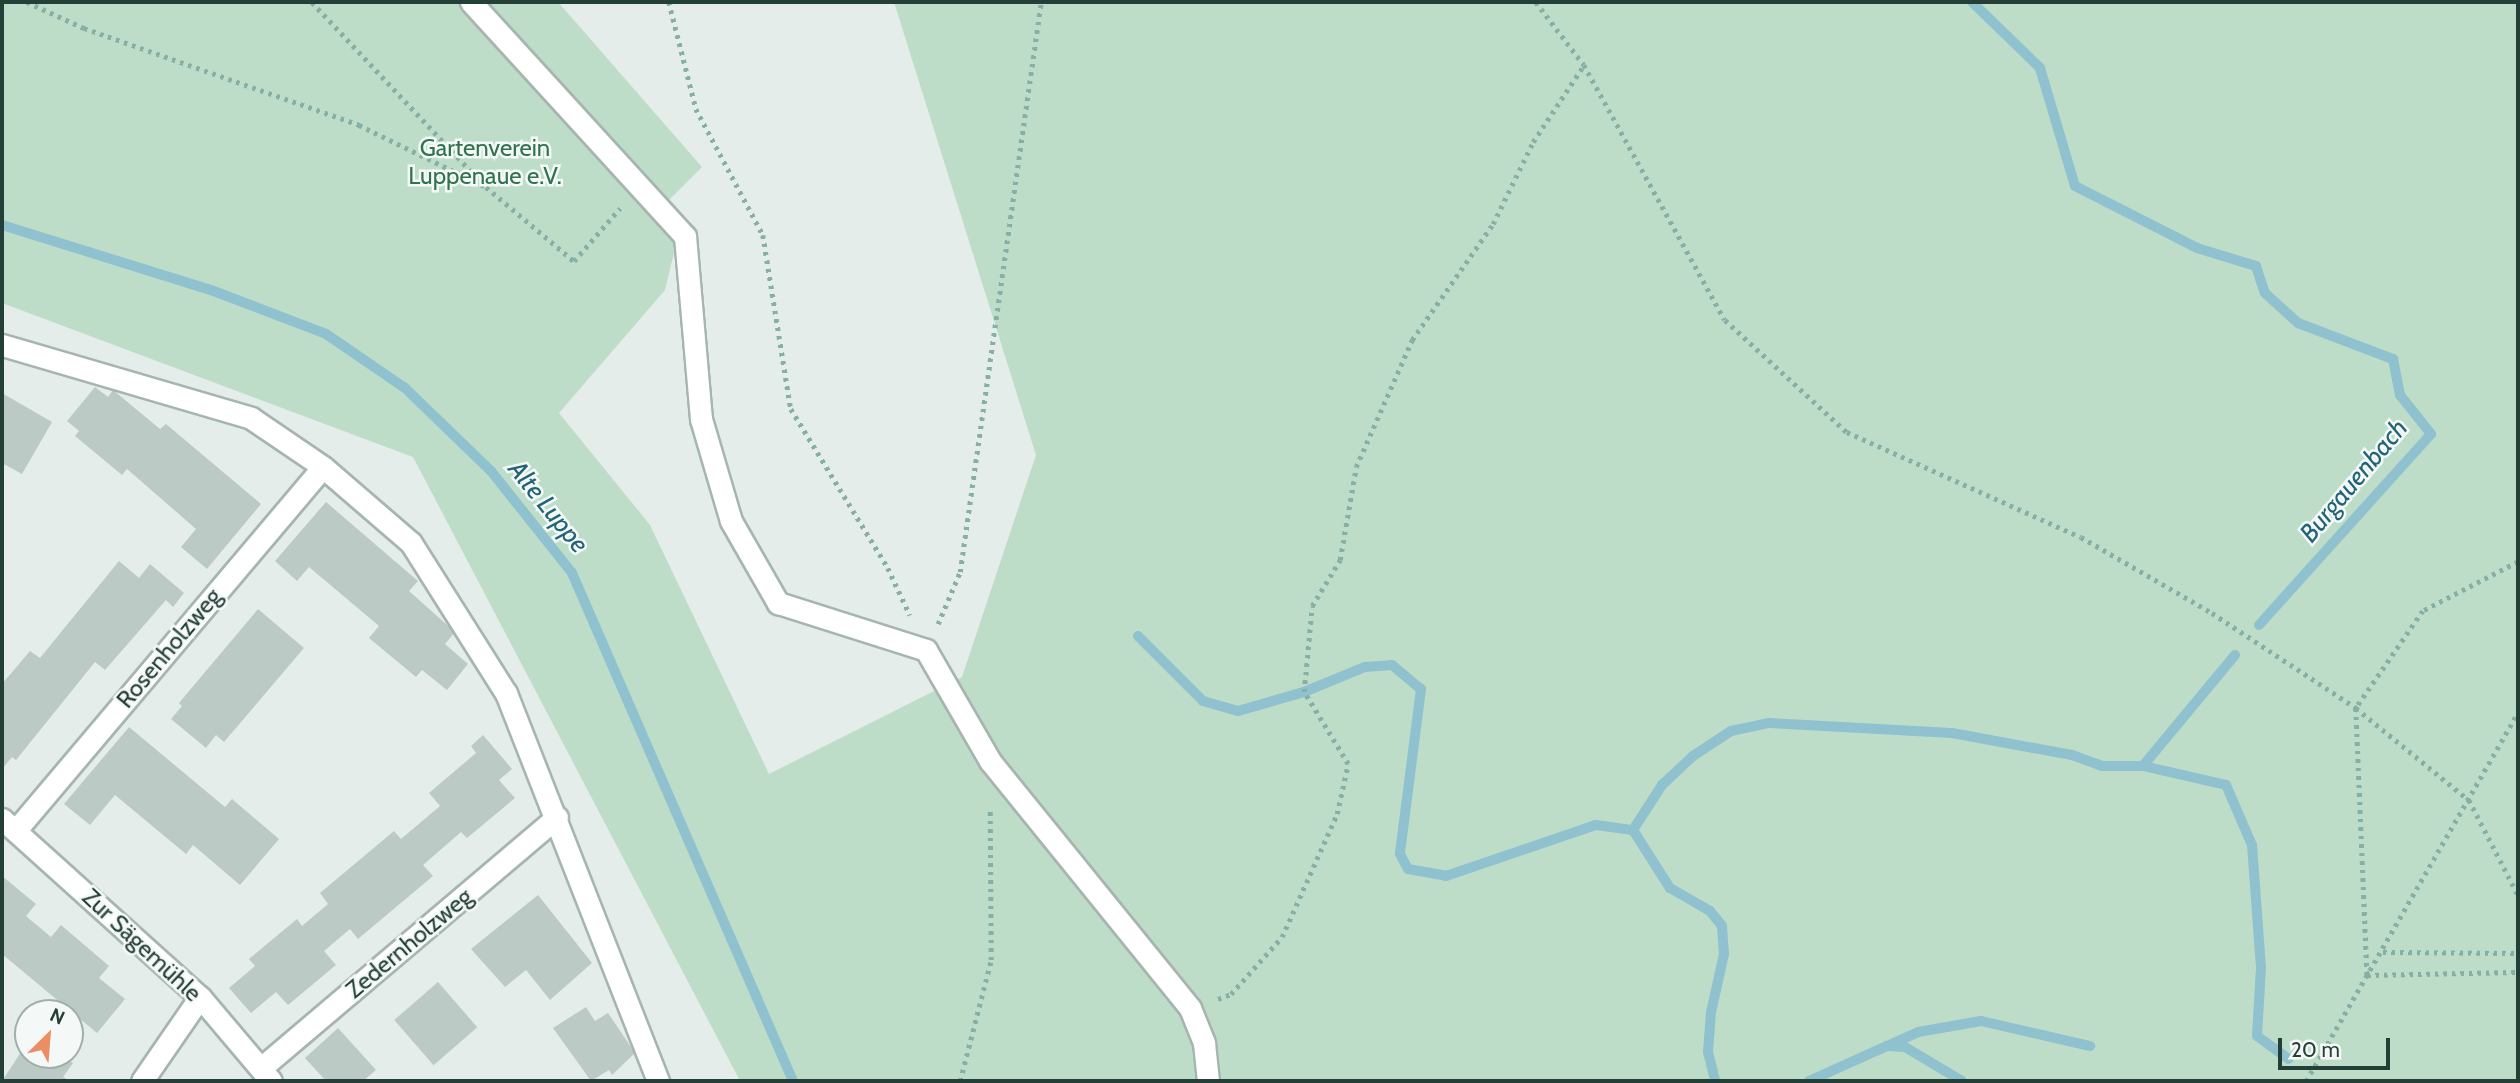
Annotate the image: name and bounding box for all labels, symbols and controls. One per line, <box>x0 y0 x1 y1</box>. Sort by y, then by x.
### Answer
park label: Gartenverein Luppenaue e.V. <box>408 134 562 190</box>
water label: Burgauenbach <box>2294 413 2414 549</box>
water label: Alte Luppe <box>501 455 595 559</box>
street label: Rosenholzweg <box>111 582 227 714</box>
street label: Zedernholzweg <box>340 882 478 1004</box>
street label: Zur Sägemühle <box>77 883 207 1007</box>
north arrow <box>14 999 84 1069</box>
text: N <box>46 1003 68 1030</box>
scale bar <box>2282 1024 2394 1068</box>
text: 20 m <box>2291 1037 2340 1062</box>

